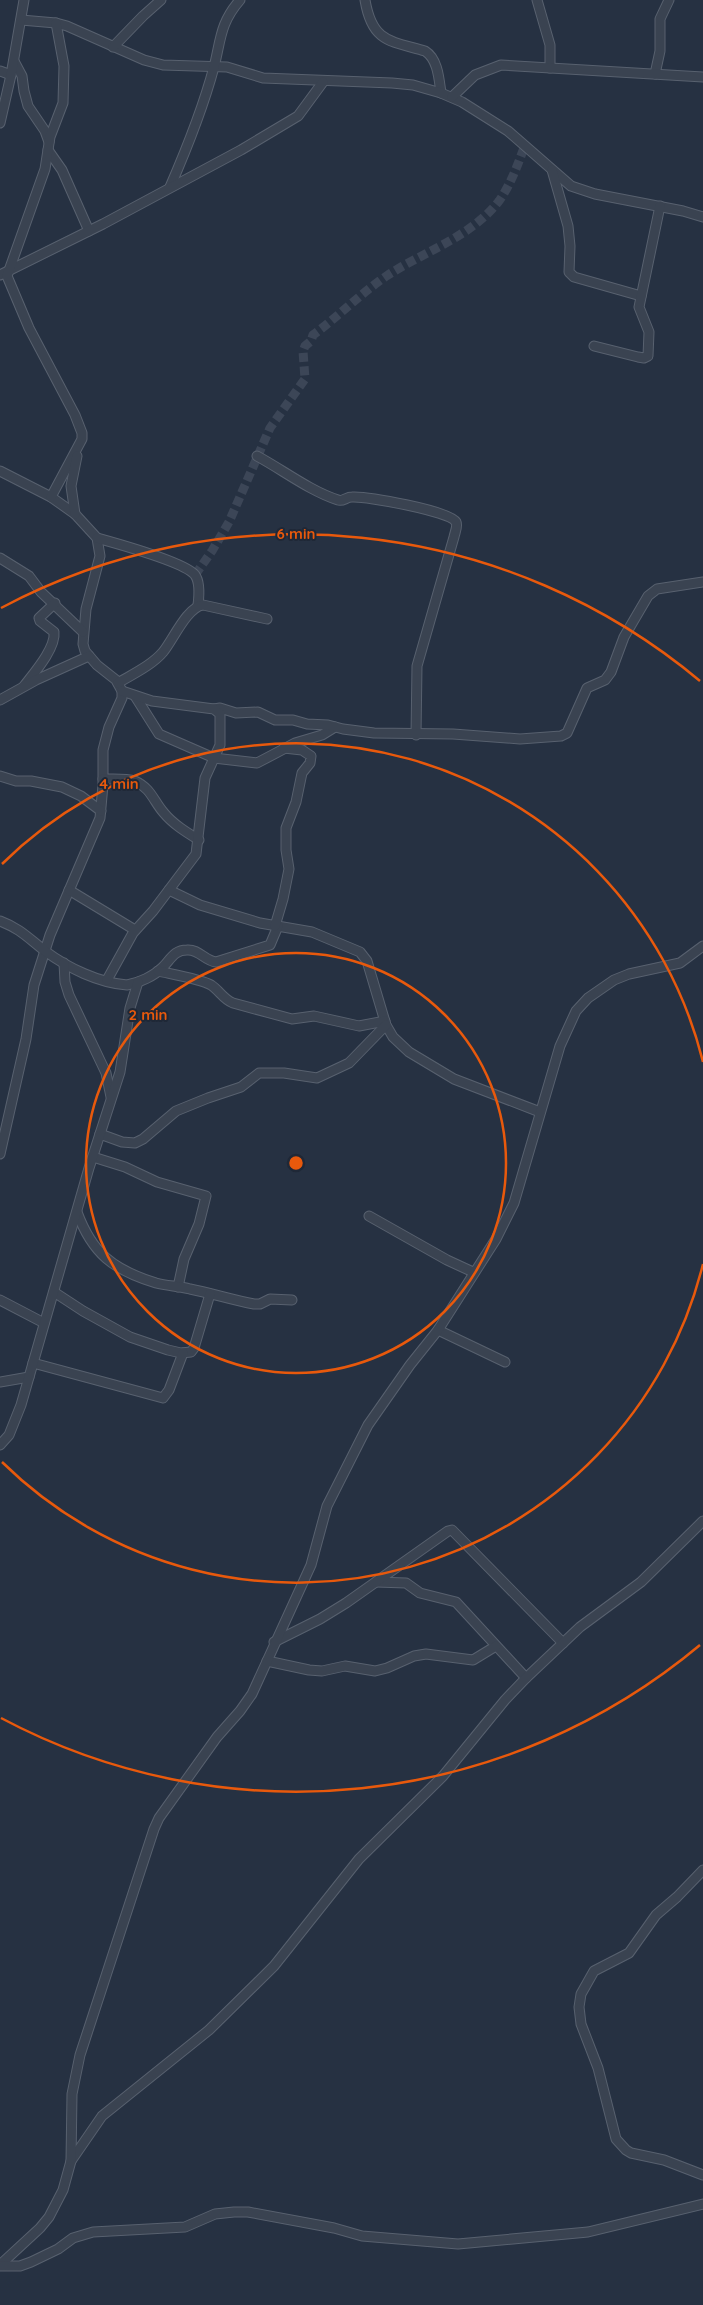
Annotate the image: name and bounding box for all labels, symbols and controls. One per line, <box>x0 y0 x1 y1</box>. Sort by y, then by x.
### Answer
text: 6 min <box>277 524 315 543</box>
text: 4 min <box>99 774 139 793</box>
text: 2 min <box>128 1005 168 1024</box>
centre of rings <box>287 1154 305 1172</box>

